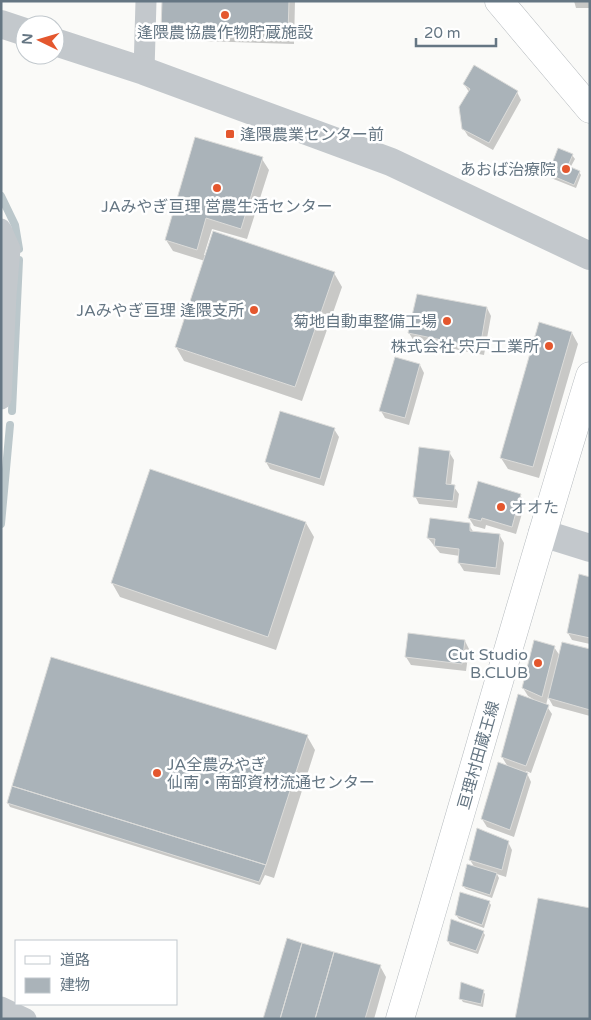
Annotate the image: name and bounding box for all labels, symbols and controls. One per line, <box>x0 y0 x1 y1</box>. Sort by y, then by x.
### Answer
marker: 逢隈農協農作物貯蔵施設 <box>219 9 231 21</box>
north arrow <box>15 15 65 65</box>
scale bar <box>416 15 496 47</box>
place label: 逢隈農協農作物貯蔵施設 <box>137 23 313 43</box>
text: 20 m <box>424 24 461 42</box>
text: N <box>19 33 37 45</box>
place label: 逢隈農業センター前 <box>240 125 384 145</box>
marker: 逢隈農業センター前 <box>224 128 236 140</box>
place label: あおば治療院 <box>460 160 556 180</box>
marker: あおば治療院 <box>560 163 572 175</box>
marker: JAみやぎ亘理 営農生活センター <box>211 182 223 194</box>
place label: JAみやぎ亘理 営農生活センター <box>101 197 333 217</box>
place label: JAみやぎ亘理 逢隈支所 <box>76 301 244 321</box>
marker: JAみやぎ亘理 逢隈支所 <box>248 304 260 316</box>
place label: 菊地自動車整備工場 <box>293 312 437 332</box>
marker: 菊地自動車整備工場 <box>441 315 453 327</box>
place label: 株式会社 宍戸工業所 <box>391 337 539 357</box>
marker: 株式会社 宍戸工業所 <box>543 340 555 352</box>
place label: オオた <box>511 498 559 518</box>
marker: オオた <box>495 501 507 513</box>
place label: Cut Studio B.CLUB <box>448 645 528 683</box>
marker: Cut Studio B.CLUB <box>532 657 544 669</box>
street label: 亘理村田蔵王線 <box>454 699 504 812</box>
place label: JA全農みやぎ 仙南・南部資材流通センター <box>167 755 375 793</box>
marker: JA全農みやぎ 仙南・南部資材流通センター <box>151 767 163 779</box>
legend <box>15 940 178 1005</box>
text: 道路 <box>60 951 90 969</box>
text: 建物 <box>60 976 90 994</box>

